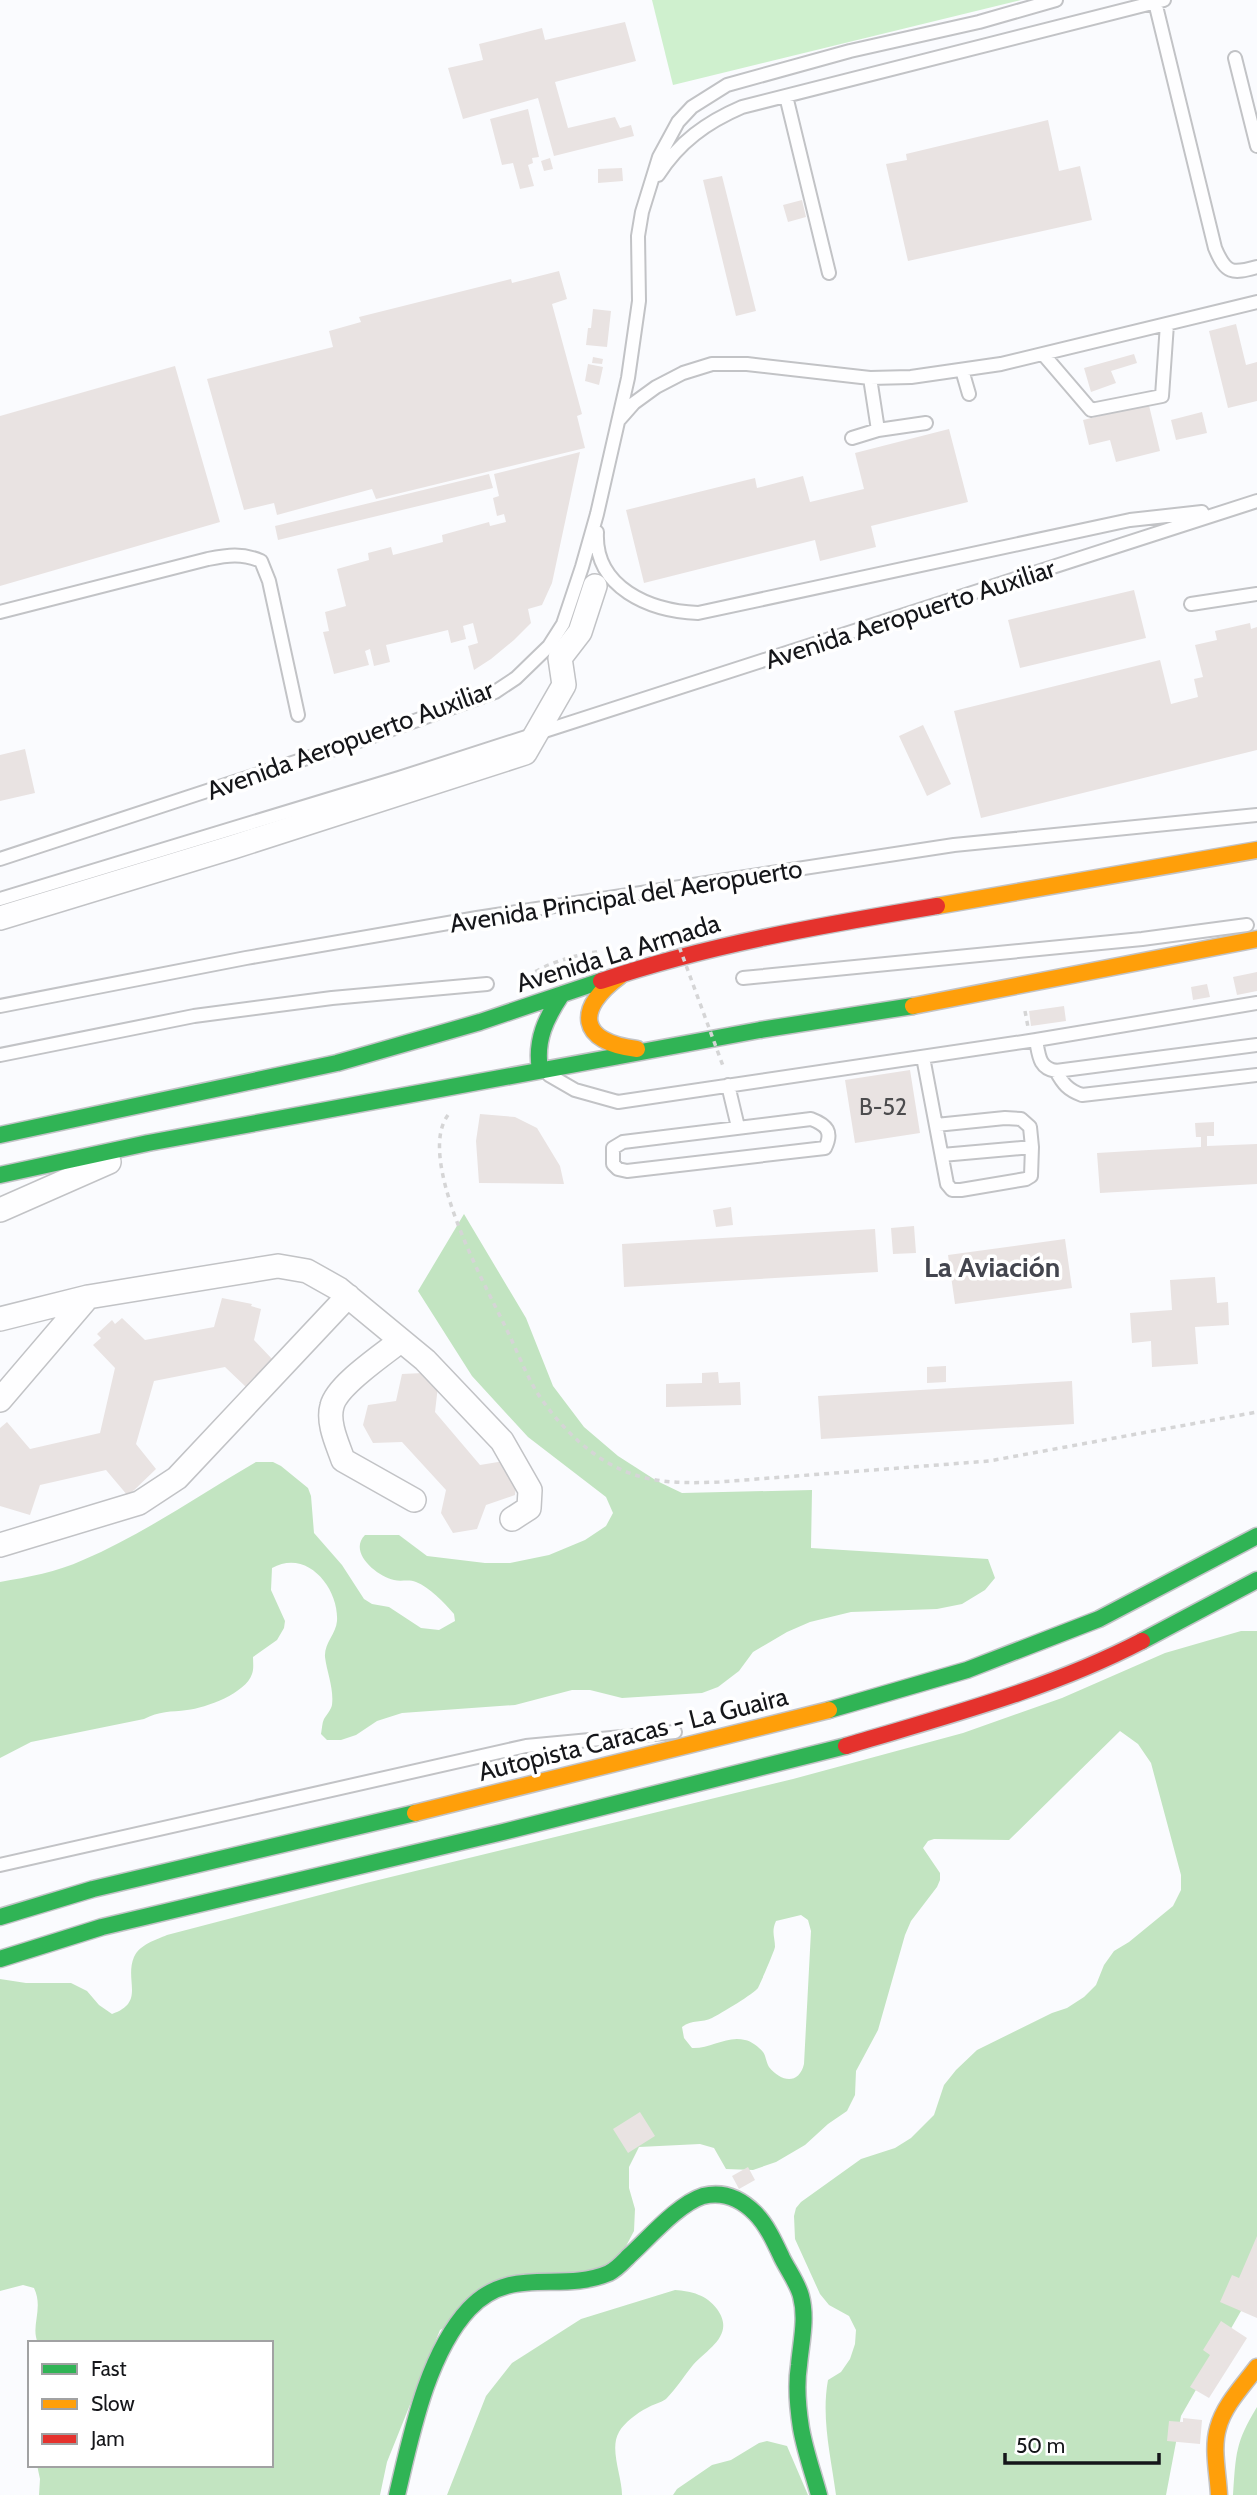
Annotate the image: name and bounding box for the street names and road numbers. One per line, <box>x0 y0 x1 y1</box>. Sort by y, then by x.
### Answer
street label: Avenida Aeropuerto Auxiliar <box>761 552 1060 676</box>
street label: Avenida Aeropuerto Auxiliar <box>202 673 499 807</box>
street label: Avenida Principal del Aeropuerto <box>447 852 805 940</box>
street label: Avenida La Armada <box>512 907 724 999</box>
street label: Autopista Caracas - La Guaira <box>475 1680 791 1788</box>

